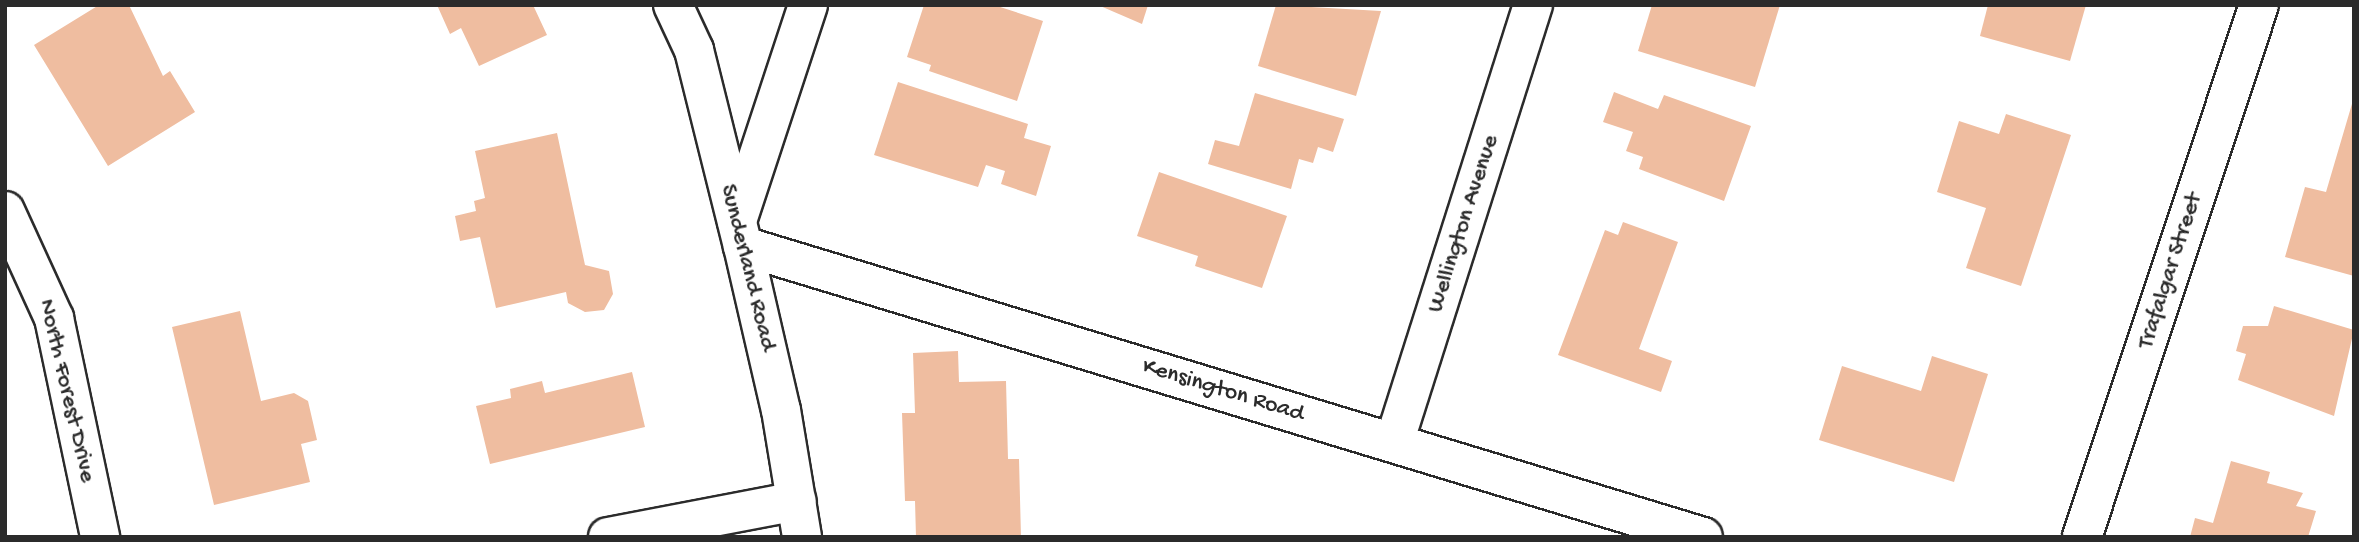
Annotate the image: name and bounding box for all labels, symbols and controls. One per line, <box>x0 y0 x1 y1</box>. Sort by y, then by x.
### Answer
street label: Wellington Avenue <box>1422 132 1506 316</box>
street label: Sunderland Road <box>712 182 782 354</box>
street label: Trafalgar Street <box>2132 189 2210 353</box>
street label: North Forest Drive <box>31 297 101 485</box>
street label: Kensington Road <box>1139 353 1307 429</box>

